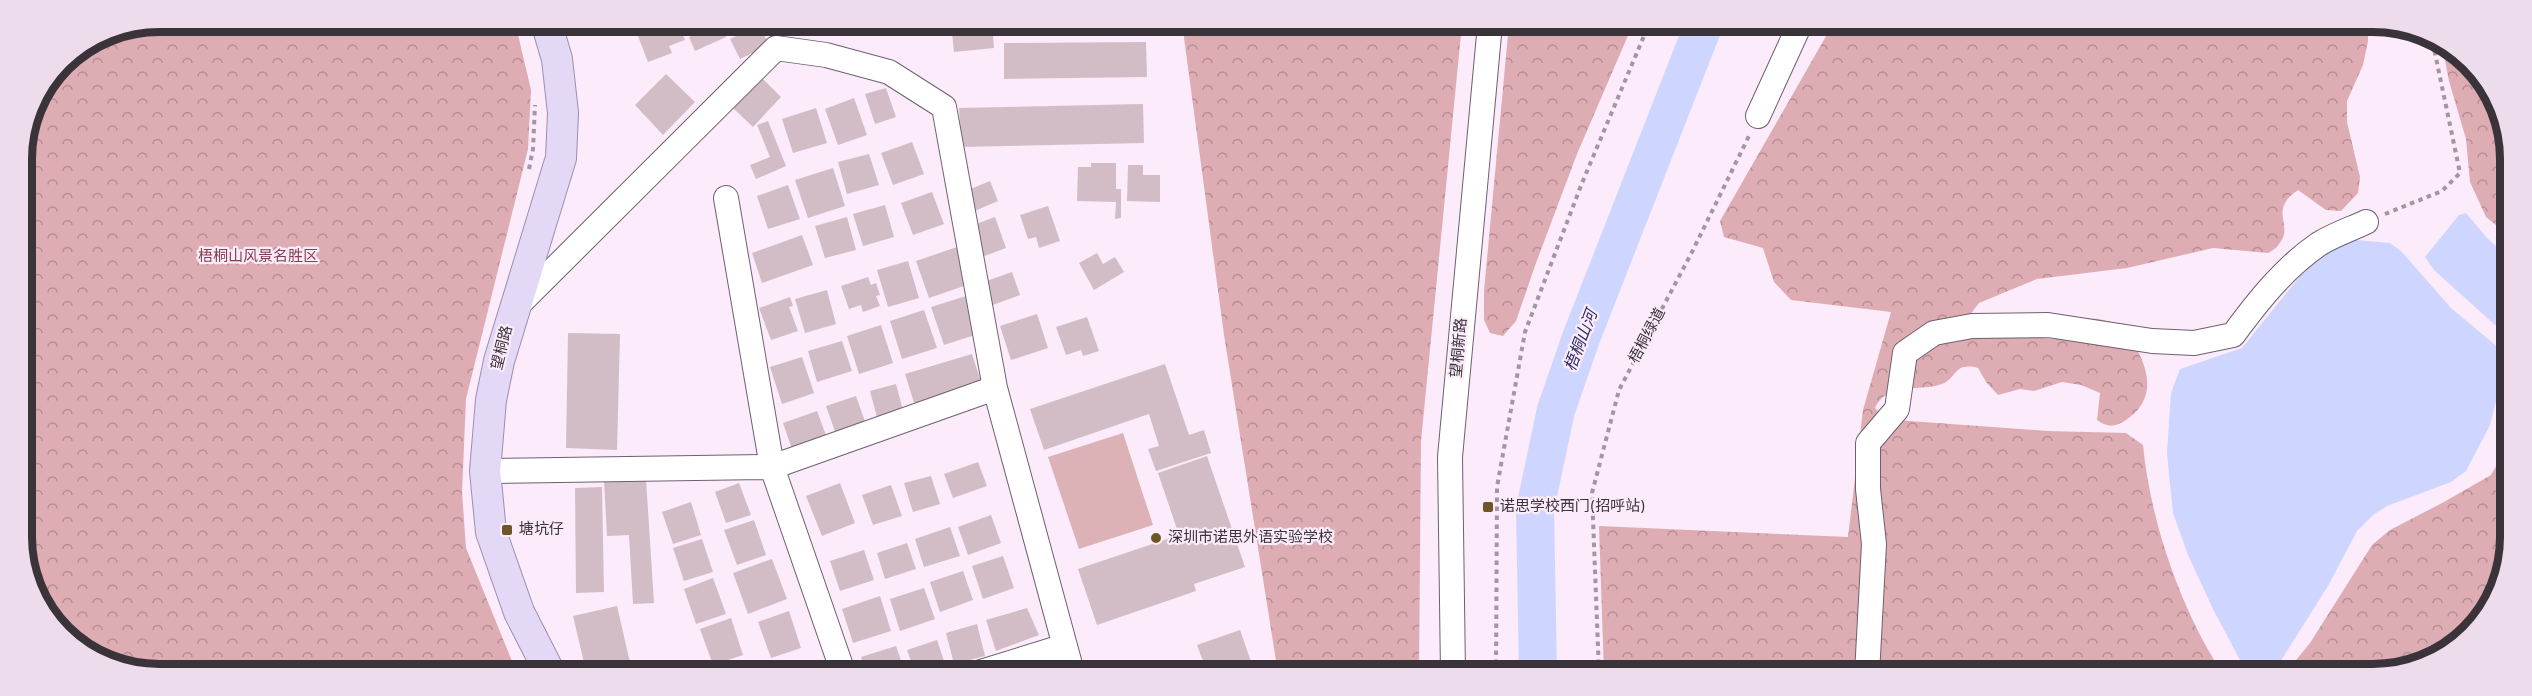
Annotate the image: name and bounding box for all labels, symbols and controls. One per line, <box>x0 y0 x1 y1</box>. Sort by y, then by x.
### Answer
park label: 梧桐山风景名胜区 <box>198 248 318 267</box>
water label: 梧桐山河 <box>1561 305 1604 374</box>
street label: 梧桐绿道 <box>1626 305 1670 367</box>
street label: 望桐新路 <box>1448 317 1472 379</box>
street label: 望桐路 <box>488 324 518 372</box>
place label: 诺思学校西门(招呼站) <box>1500 497 1645 517</box>
marker: 诺思学校西门(招呼站) <box>1481 500 1495 514</box>
place label: 塘坑仔 <box>519 520 564 540</box>
marker: 塘坑仔 <box>500 523 514 537</box>
place label: 深圳市诺思外语实验学校 <box>1168 528 1333 548</box>
marker: 深圳市诺思外语实验学校 <box>1149 531 1163 545</box>

